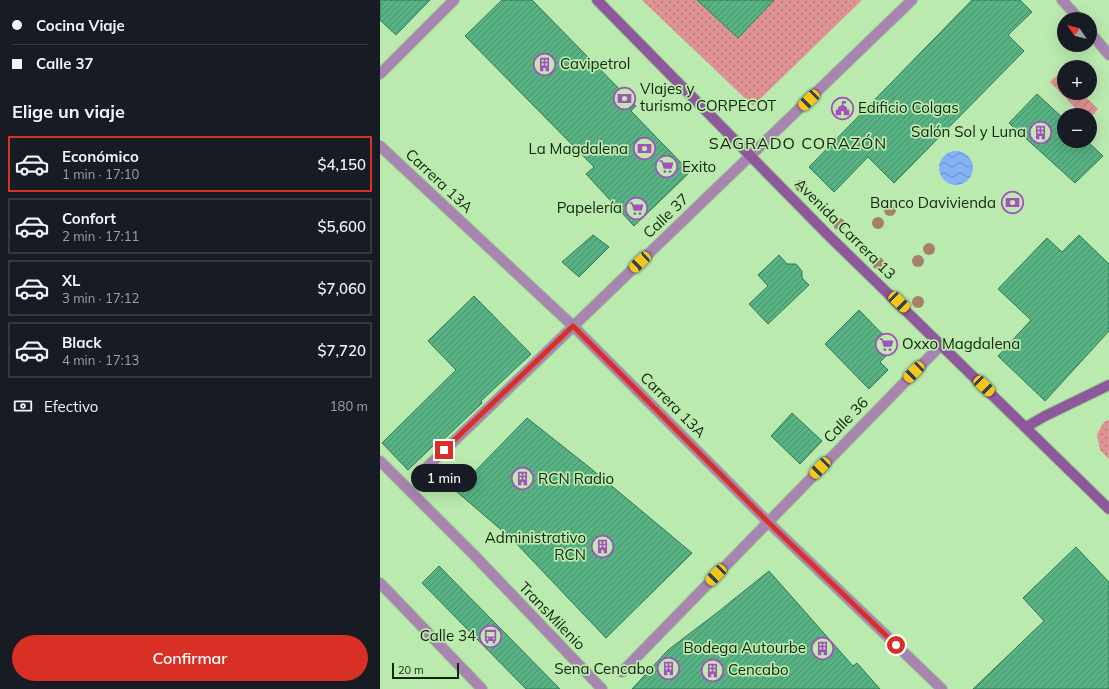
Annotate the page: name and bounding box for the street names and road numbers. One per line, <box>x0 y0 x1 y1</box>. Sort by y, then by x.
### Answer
street label: Carrera 13A <box>402 145 477 217</box>
street label: Avenida Carrera 13 <box>791 174 900 283</box>
street label: Calle 37 <box>639 189 692 242</box>
street label: Carrera 13A <box>636 368 710 442</box>
street label: Calle 36 <box>819 393 872 446</box>
street label: TransMilenio <box>515 578 590 654</box>

